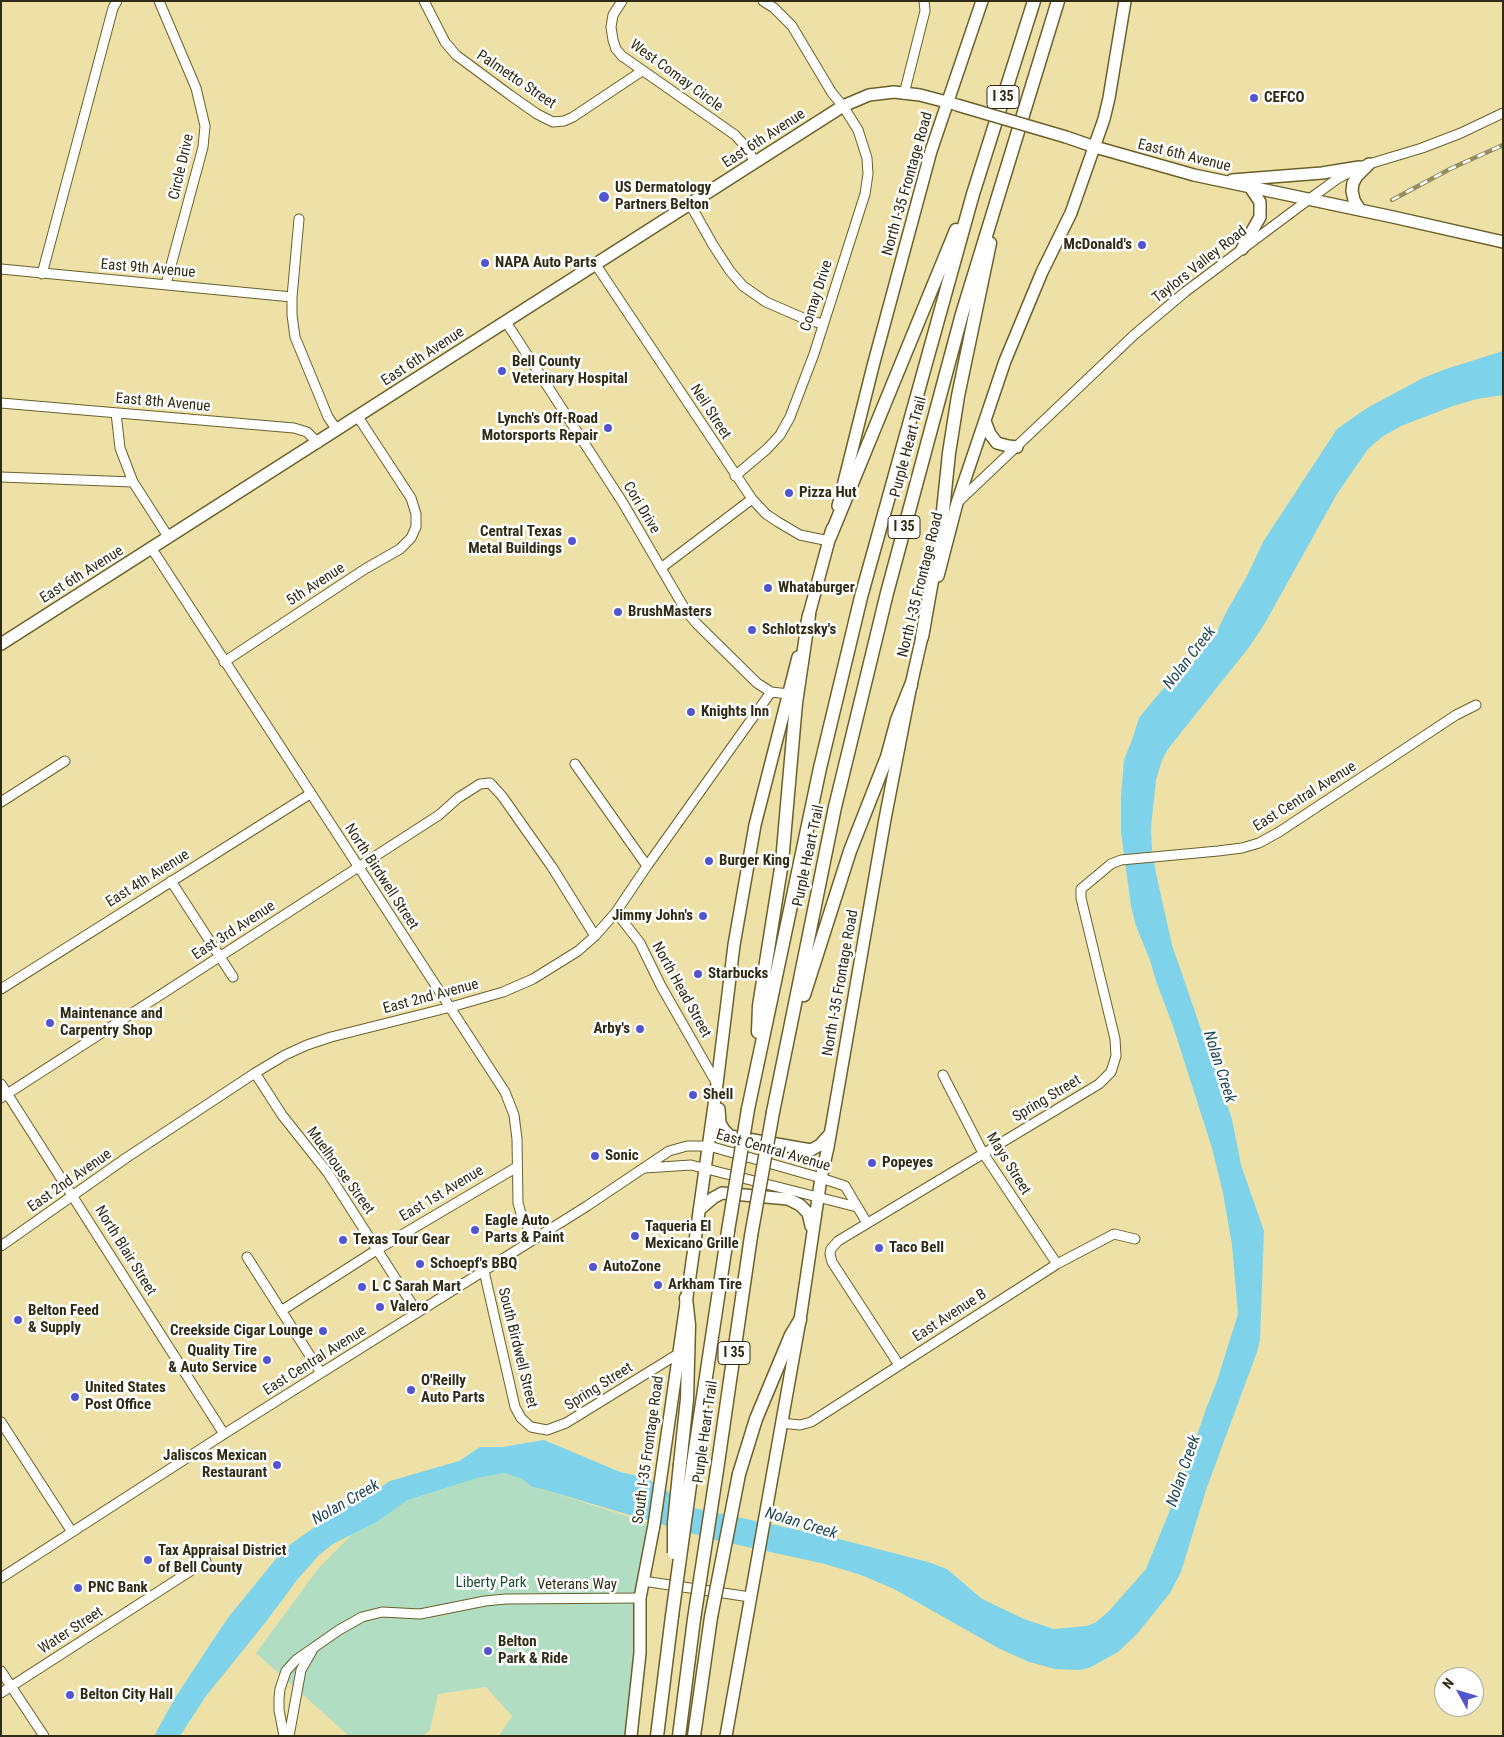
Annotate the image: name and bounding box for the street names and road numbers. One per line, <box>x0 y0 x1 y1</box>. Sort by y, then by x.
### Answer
street label: West Comay Circle <box>626 36 726 116</box>
street label: Palmetto Street <box>473 47 559 113</box>
road number: I 35 <box>987 85 1019 108</box>
street label: East 6th Avenue <box>719 106 809 172</box>
street label: North I-35 Frontage Road <box>879 110 937 258</box>
street label: Circle Drive <box>166 132 198 202</box>
street label: East 6th Avenue <box>1136 136 1232 176</box>
street label: Taylors Valley Road <box>1149 223 1251 307</box>
street label: East 9th Avenue <box>100 256 196 282</box>
street label: Comay Drive <box>797 258 837 334</box>
street label: East 6th Avenue <box>378 324 468 390</box>
street label: Neil Street <box>686 381 734 443</box>
street label: East 8th Avenue <box>115 390 211 416</box>
street label: Purple Heart Trail <box>887 395 931 499</box>
street label: Cori Drive <box>619 479 663 537</box>
street label: North I-35 Frontage Road <box>894 511 948 659</box>
road number: I 35 <box>888 516 920 538</box>
street label: East 6th Avenue <box>37 542 127 608</box>
street label: 5th Avenue <box>284 560 348 610</box>
street label: East Central Avenue <box>1250 758 1360 836</box>
street label: Purple Heart Trail <box>789 804 829 908</box>
street label: North Birdwell Street <box>340 821 422 933</box>
street label: East 4th Avenue <box>103 846 193 912</box>
street label: East 3rd Avenue <box>189 898 279 964</box>
street label: North I-35 Frontage Road <box>819 908 863 1058</box>
street label: North Head Street <box>647 939 715 1041</box>
street label: East 2nd Avenue <box>381 976 481 1018</box>
street label: Spring Street <box>1010 1072 1084 1126</box>
street label: Muelhouse Street <box>302 1124 378 1218</box>
street label: East Central Avenue <box>714 1126 832 1176</box>
street label: Mays Street <box>982 1130 1034 1198</box>
street label: East 2nd Avenue <box>25 1145 115 1217</box>
street label: East 1st Avenue <box>397 1162 487 1226</box>
street label: North Blair Street <box>90 1203 160 1299</box>
street label: South Birdwell Street <box>493 1286 541 1410</box>
street label: East Avenue B <box>910 1286 990 1346</box>
street label: East Central Avenue <box>260 1322 370 1400</box>
road number: I 35 <box>718 1342 750 1365</box>
street label: Spring Street <box>562 1359 636 1415</box>
street label: South I-35 Frontage Road <box>630 1375 668 1525</box>
street label: Purple Heart Trail <box>690 1380 722 1484</box>
street label: Veterans Way <box>537 1576 617 1594</box>
street label: Water Street <box>35 1604 107 1658</box>

